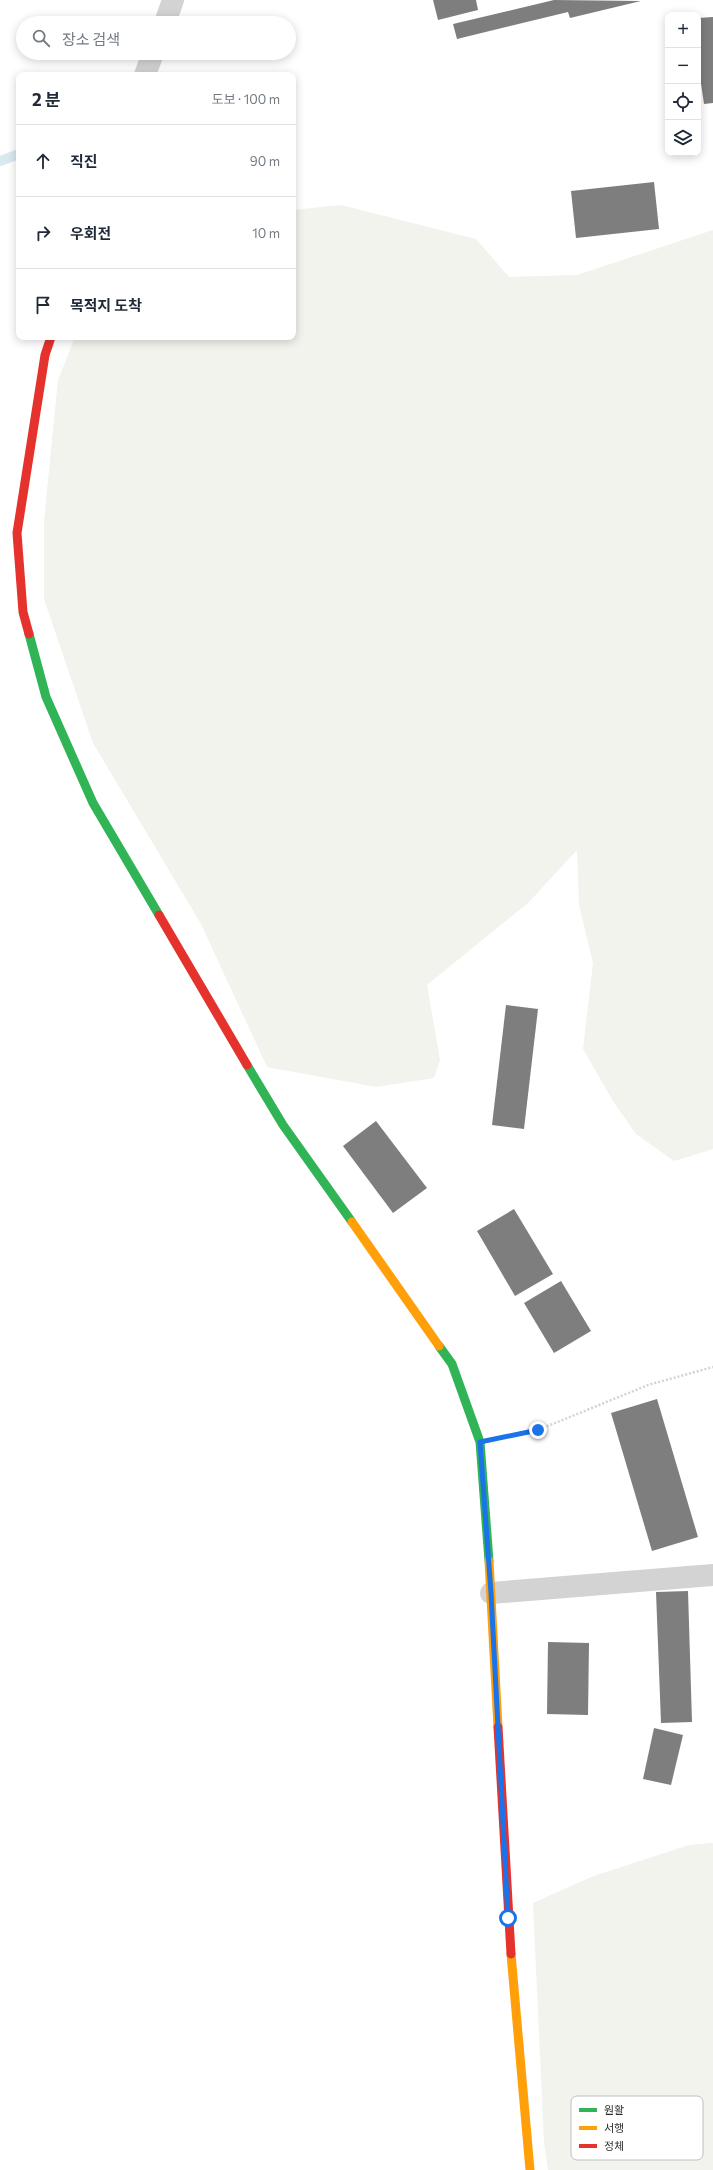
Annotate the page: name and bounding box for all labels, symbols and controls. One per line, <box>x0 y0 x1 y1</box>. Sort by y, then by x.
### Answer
map controls <box>665 12 701 156</box>
button: + <box>665 12 701 48</box>
search box <box>16 16 296 60</box>
icon: search <box>30 27 52 49</box>
text: 장소 검색 <box>62 30 120 48</box>
button: − <box>665 48 701 84</box>
button: locate <box>665 84 701 120</box>
text: 2 분 <box>32 89 61 110</box>
text: 도보 · 100 m <box>212 91 280 107</box>
button: layers <box>665 120 701 156</box>
icon: ahead <box>32 150 54 172</box>
text: 직진 <box>70 152 98 170</box>
text: 90 m <box>250 153 280 169</box>
icon: right <box>32 222 54 244</box>
text: 우회전 <box>70 224 111 242</box>
text: 10 m <box>252 225 280 241</box>
icon: arrive <box>32 294 54 316</box>
text: 목적지 도착 <box>70 296 142 314</box>
route end <box>529 1421 547 1439</box>
route start <box>499 1909 517 1927</box>
legend <box>571 2096 703 2160</box>
text: 원활 <box>604 2103 624 2116</box>
text: 서행 <box>604 2121 624 2134</box>
text: 정체 <box>604 2139 624 2152</box>

